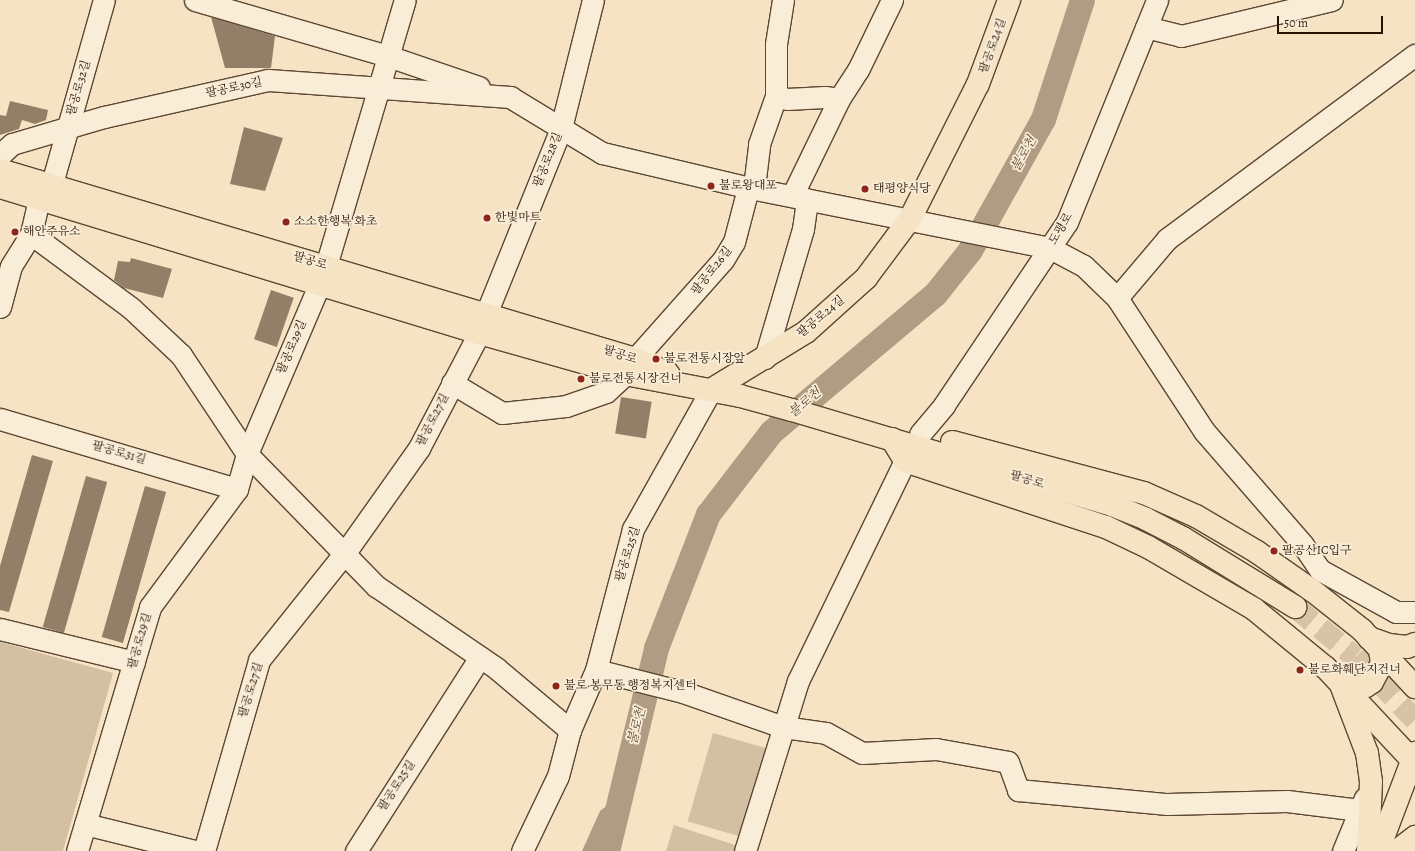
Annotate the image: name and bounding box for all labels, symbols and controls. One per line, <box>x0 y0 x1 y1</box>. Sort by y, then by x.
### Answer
scale bar <box>1279 8 1385 34</box>
text: 50 m <box>1284 15 1308 31</box>
street label: 팔공로24길 <box>976 17 1010 75</box>
street label: 팔공로32길 <box>64 59 94 117</box>
street label: 팔공로30길 <box>204 75 264 101</box>
street label: 팔공로28길 <box>530 130 566 190</box>
water label: 불로천 <box>1008 134 1040 174</box>
place label: 불로왕대포 <box>719 179 777 193</box>
marker: 불로왕대포 <box>706 181 716 191</box>
place label: 태평양식당 <box>873 182 931 196</box>
marker: 태평양식당 <box>860 184 870 194</box>
street label: 도평로 <box>1046 210 1076 248</box>
place label: 한빛마트 <box>495 211 541 225</box>
marker: 한빛마트 <box>482 213 492 223</box>
place label: 소소한행복 화초 <box>294 215 378 229</box>
marker: 소소한행복 화초 <box>281 217 291 227</box>
place label: 해안주유소 <box>23 225 81 239</box>
marker: 해안주유소 <box>10 227 20 237</box>
street label: 팔공로26길 <box>689 244 735 298</box>
street label: 팔공로 <box>291 249 329 273</box>
street label: 팔공로24길 <box>794 293 848 341</box>
street label: 팔공로29길 <box>274 318 310 376</box>
street label: 팔공로 <box>601 343 639 367</box>
place label: 불로전통시장앞 <box>664 352 745 366</box>
marker: 불로전통시장앞 <box>651 354 661 364</box>
place label: 불로전통시장건너 <box>589 372 682 386</box>
marker: 불로전통시장건너 <box>576 374 586 384</box>
water label: 불로천 <box>786 385 824 421</box>
street label: 팔공로27길 <box>414 391 452 449</box>
street label: 팔공로31길 <box>90 438 148 468</box>
street label: 팔공로 <box>1008 468 1046 492</box>
street label: 팔공로25길 <box>613 525 643 583</box>
place label: 팔공산IC입구 <box>1282 544 1352 558</box>
marker: 팔공산IC입구 <box>1269 546 1279 556</box>
street label: 팔공로29길 <box>125 611 155 671</box>
street label: 팔공로27길 <box>236 661 266 719</box>
place label: 불로화훼단지건너 <box>1308 663 1401 677</box>
marker: 불로화훼단지건너 <box>1295 665 1305 675</box>
place label: 불로·봉무동 행정복지센터 <box>564 679 697 693</box>
marker: 불로·봉무동 행정복지센터 <box>551 681 561 691</box>
water label: 불로천 <box>625 706 649 746</box>
street label: 팔공로25길 <box>375 758 419 814</box>

